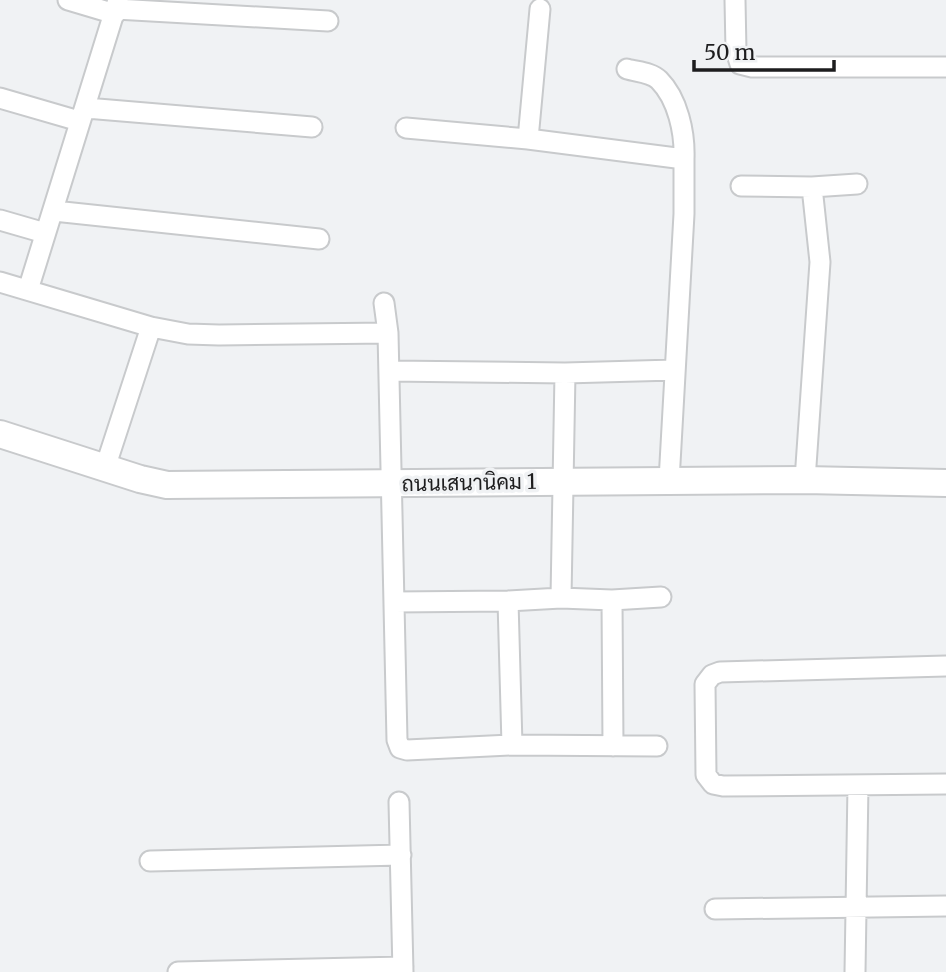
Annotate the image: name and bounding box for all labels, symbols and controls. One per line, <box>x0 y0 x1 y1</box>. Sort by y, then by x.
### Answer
scale bar <box>694 28 834 72</box>
text: 50 m <box>704 39 755 66</box>
street label: ถนนเสนานิคม 1 <box>401 468 537 497</box>

